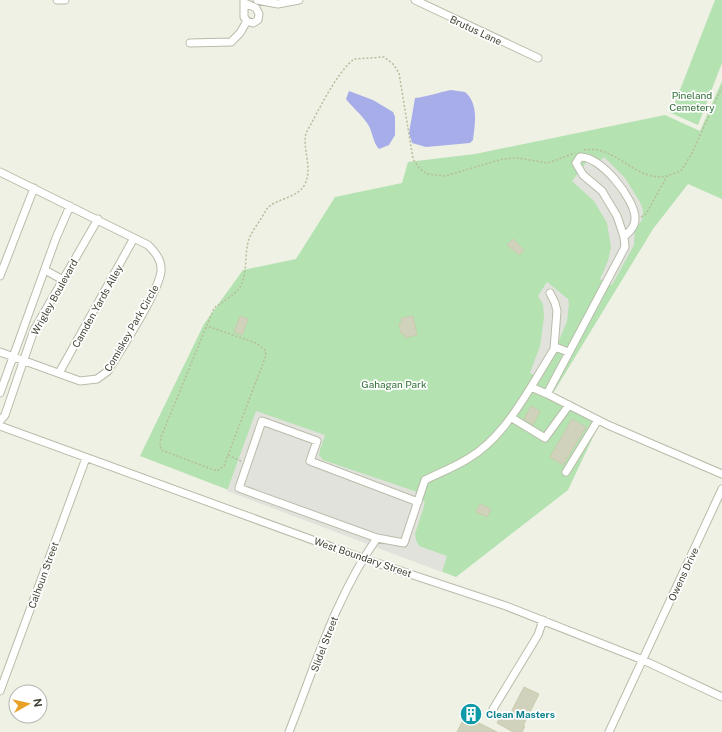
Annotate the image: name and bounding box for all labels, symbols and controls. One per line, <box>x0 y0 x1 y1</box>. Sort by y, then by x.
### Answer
street label: Brutus Lane <box>448 13 504 47</box>
park label: Pineland Cemetery <box>669 89 715 113</box>
street label: Wrigley Boulevard <box>28 257 80 337</box>
street label: Camden Yards Alley <box>69 262 125 349</box>
street label: Comiskey Park Circle <box>101 282 161 374</box>
park label: Gahagan Park <box>361 378 427 390</box>
street label: West Boundary Street <box>313 535 414 579</box>
street label: Calhoun Street <box>25 540 61 610</box>
street label: Owens Drive <box>665 545 701 603</box>
street label: Slidel Street <box>308 614 340 673</box>
north arrow <box>8 684 48 724</box>
text: N <box>31 698 44 708</box>
building icon: Clean Masters <box>458 701 484 727</box>
place label: Clean Masters <box>486 708 555 720</box>

